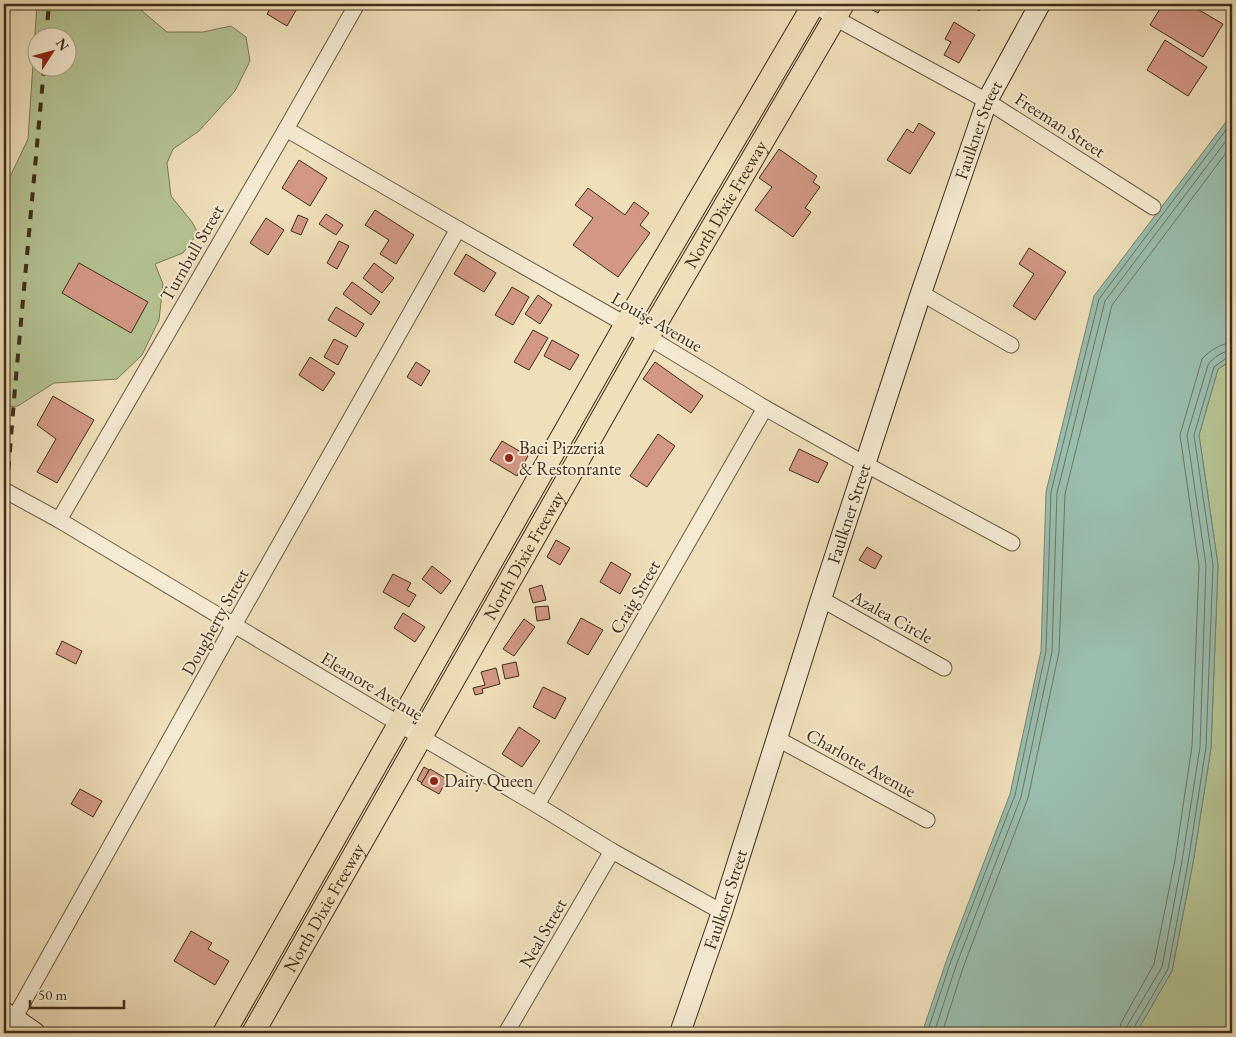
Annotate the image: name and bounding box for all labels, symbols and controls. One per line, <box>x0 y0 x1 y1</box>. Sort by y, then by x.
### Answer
north arrow <box>28 28 78 78</box>
text: N <box>52 34 74 55</box>
street label: Faulkner Street <box>949 76 1007 182</box>
street label: Freeman Street <box>1011 87 1110 162</box>
street label: North Dixie Freeway <box>679 136 772 272</box>
street label: Turnbull Street <box>155 200 229 305</box>
street label: Louise Avenue <box>608 286 707 357</box>
place label: Baci Pizzeria & Restonrante <box>519 436 621 480</box>
marker: Baci Pizzeria & Restonrante <box>503 452 515 464</box>
street label: Faulkner Street <box>821 460 876 567</box>
street label: North Dixie Freeway <box>478 487 569 624</box>
street label: Craig Street <box>604 555 665 638</box>
street label: Dougherty Street <box>176 564 254 679</box>
street label: Azalea Circle <box>846 584 937 648</box>
street label: Eleanore Avenue <box>317 646 428 725</box>
street label: Charlotte Avenue <box>802 723 920 802</box>
place label: Dairy Queen <box>444 769 534 792</box>
marker: Dairy Queen <box>428 775 440 787</box>
street label: North Dixie Freeway <box>278 839 369 976</box>
street label: Faulkner Street <box>698 846 752 952</box>
street label: Neal Street <box>514 894 572 971</box>
scale bar <box>30 977 124 1009</box>
text: 50 m <box>38 985 67 1004</box>

